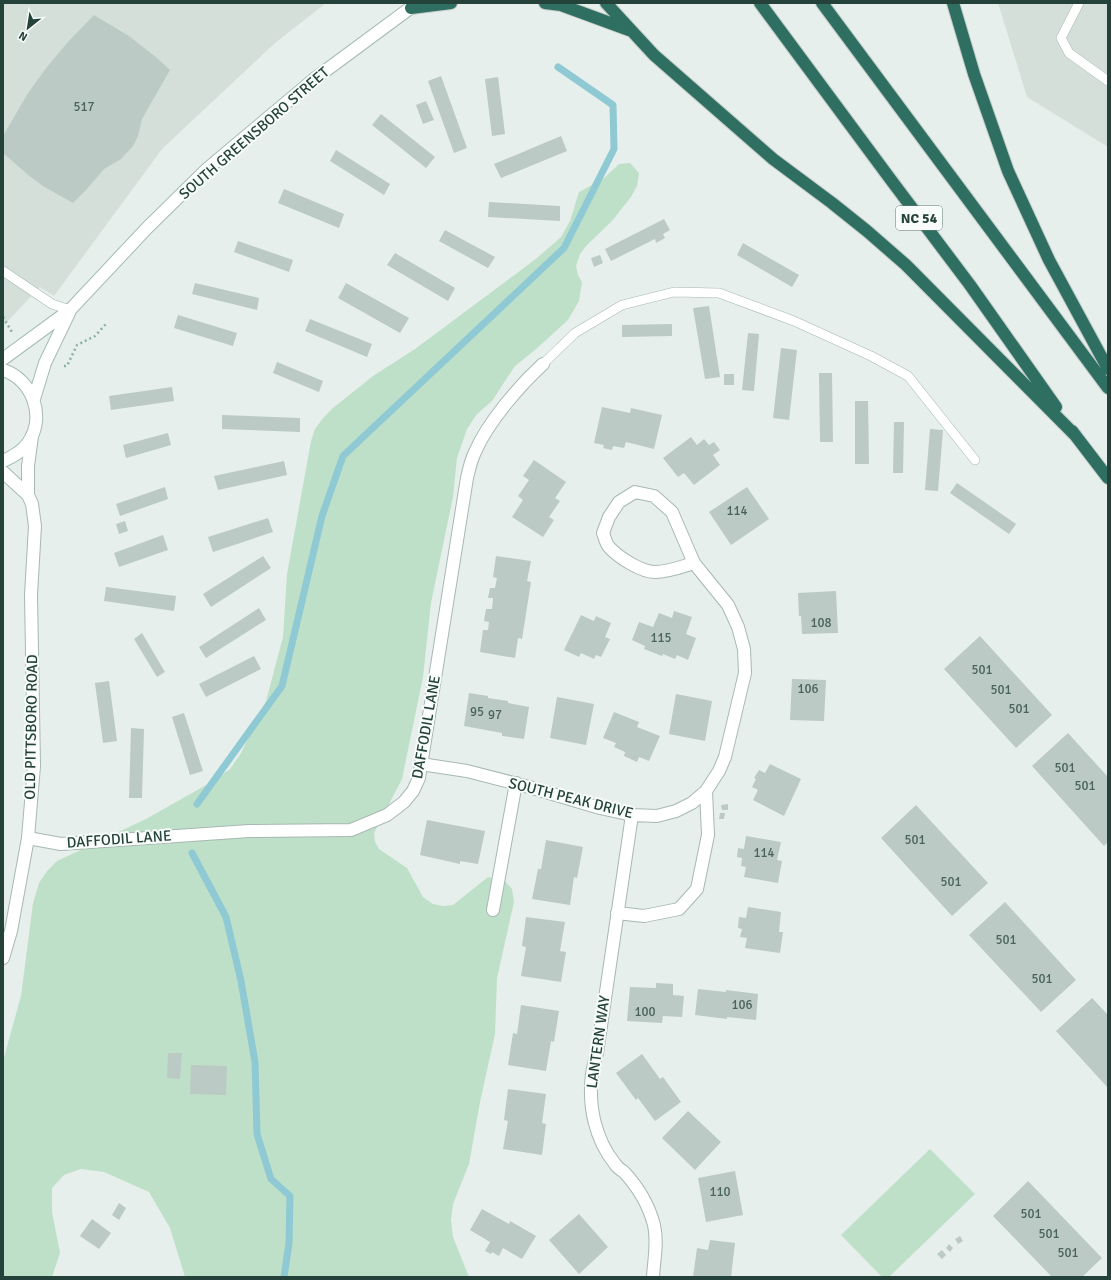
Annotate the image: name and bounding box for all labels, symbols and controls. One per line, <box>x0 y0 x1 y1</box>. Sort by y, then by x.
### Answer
north arrow <box>8 8 48 48</box>
text: N <box>17 29 30 44</box>
street label: SOUTH GREENSBORO STREET <box>175 63 333 203</box>
house number: 517 <box>73 99 95 115</box>
road number: NC 54 <box>896 206 942 230</box>
house number: 114 <box>726 503 748 519</box>
house number: 108 <box>810 615 832 631</box>
house number: 115 <box>650 630 672 646</box>
street label: OLD PITTSBORO ROAD <box>21 654 41 800</box>
house number: 501 <box>971 662 993 678</box>
street label: DAFFODIL LANE <box>408 674 444 780</box>
house number: 106 <box>797 681 819 697</box>
house number: 501 <box>990 682 1012 698</box>
house number: 501 <box>1008 701 1030 717</box>
house number: 95 <box>470 704 484 720</box>
house number: 97 <box>488 707 502 723</box>
house number: 501 <box>1054 760 1076 776</box>
street label: SOUTH PEAK DRIVE <box>507 774 635 822</box>
house number: 501 <box>1074 778 1096 794</box>
street label: DAFFODIL LANE <box>66 826 172 852</box>
house number: 501 <box>904 832 926 848</box>
house number: 114 <box>753 845 775 861</box>
house number: 501 <box>940 874 962 890</box>
house number: 501 <box>995 932 1017 948</box>
house number: 501 <box>1031 971 1053 987</box>
street label: LANTERN WAY <box>583 994 613 1090</box>
house number: 106 <box>731 997 753 1013</box>
house number: 100 <box>634 1004 656 1020</box>
house number: 110 <box>709 1184 731 1200</box>
house number: 501 <box>1020 1206 1042 1222</box>
house number: 501 <box>1038 1226 1060 1242</box>
house number: 501 <box>1057 1245 1079 1261</box>

